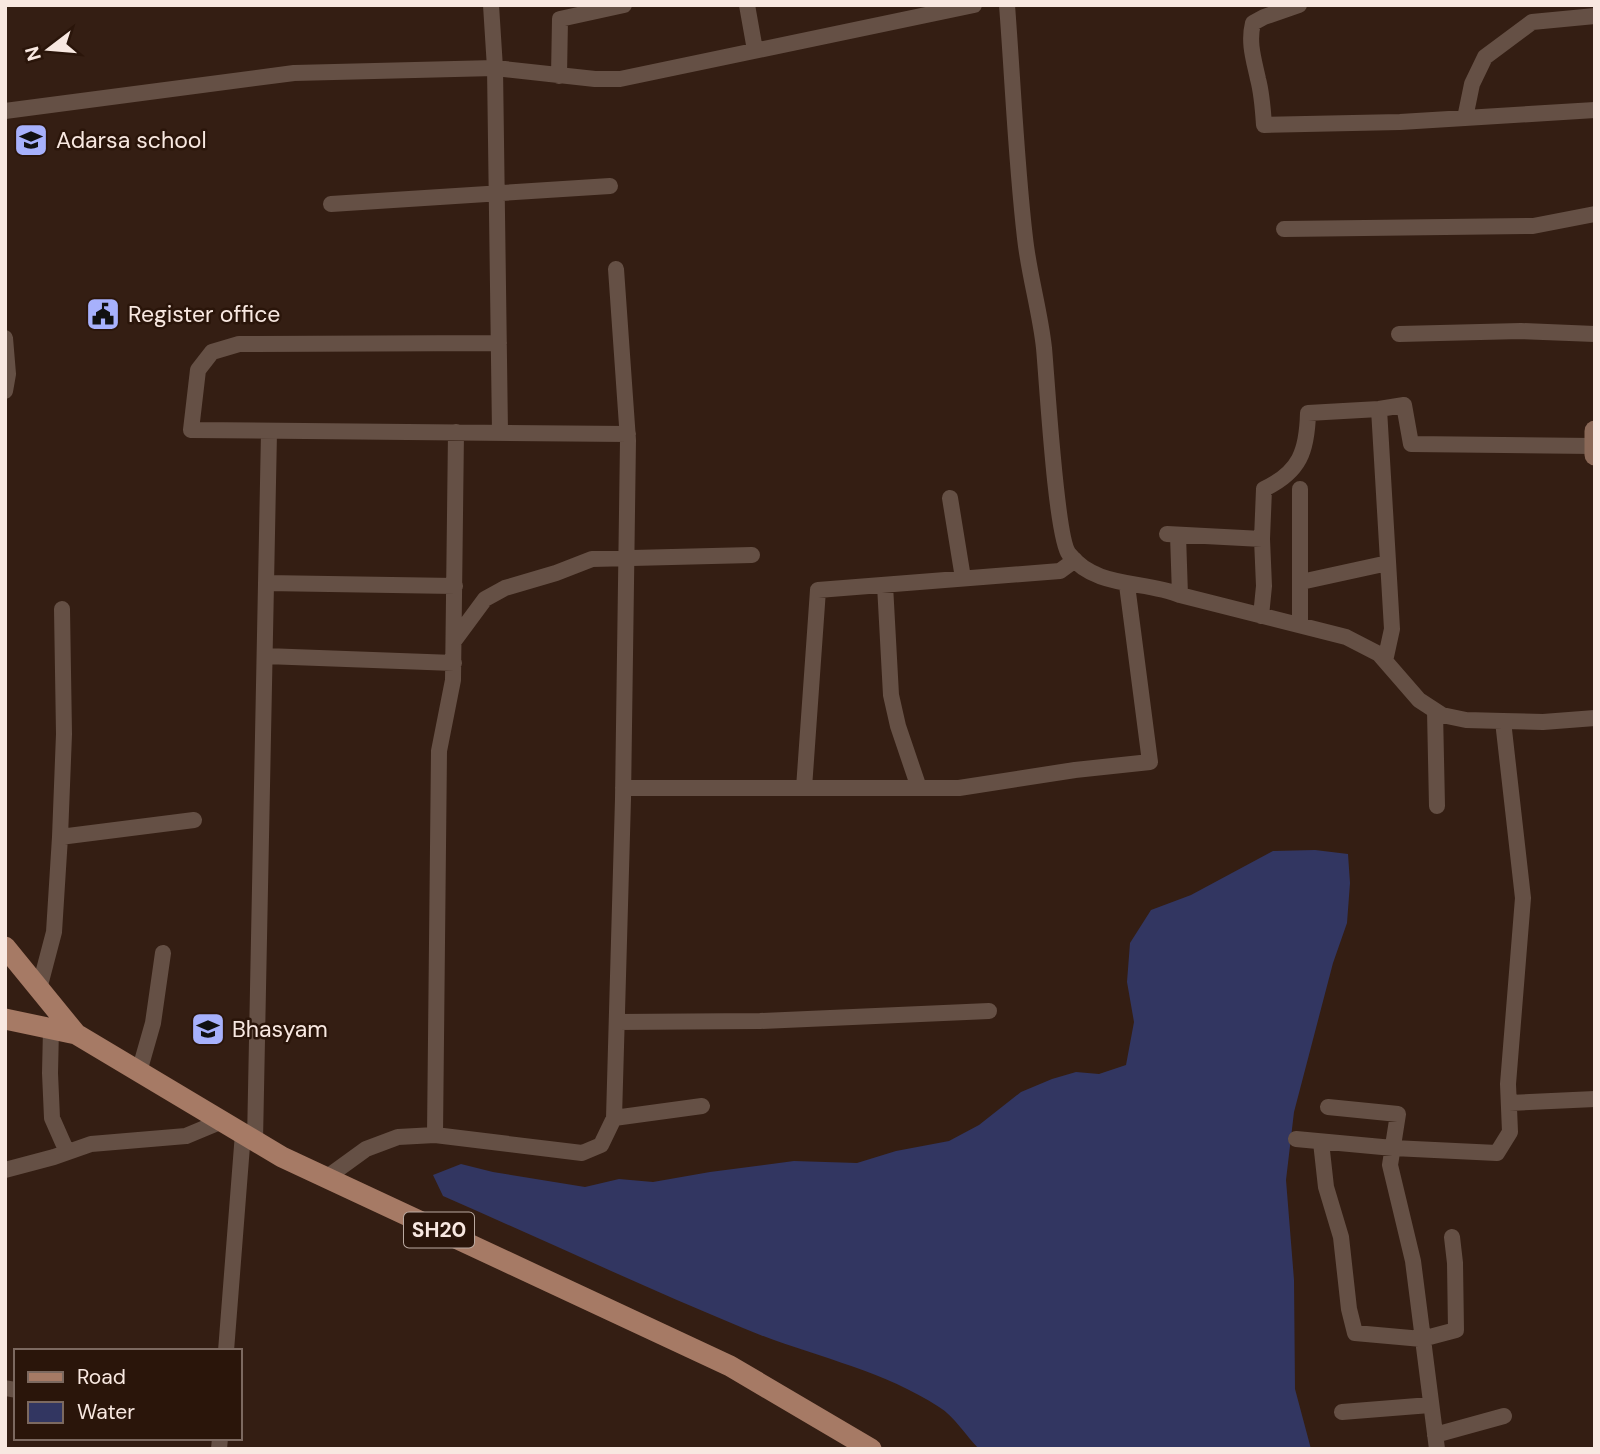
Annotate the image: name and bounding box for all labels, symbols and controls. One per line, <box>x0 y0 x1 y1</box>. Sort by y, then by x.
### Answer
north arrow <box>14 14 84 84</box>
text: N <box>19 43 47 64</box>
school or university icon: Adarsa school <box>12 121 50 159</box>
place label: Adarsa school <box>56 125 207 155</box>
public building icon: Register office <box>84 295 122 333</box>
place label: Register office <box>128 299 280 329</box>
school or university icon: Bhasyam <box>189 1010 227 1048</box>
place label: Bhasyam <box>232 1014 328 1044</box>
road number: SH20 <box>404 1212 474 1248</box>
legend <box>14 1349 242 1440</box>
text: Road <box>77 1363 126 1391</box>
text: Water <box>77 1398 135 1426</box>

